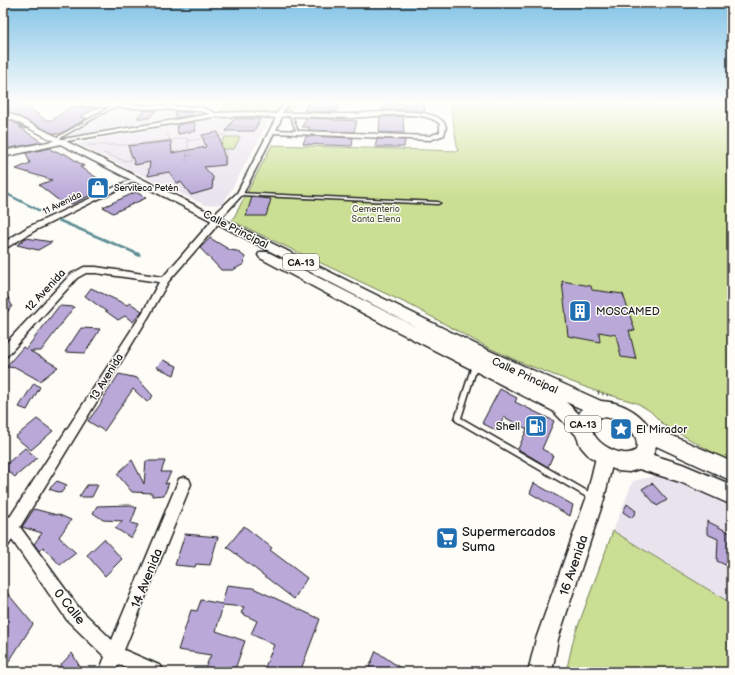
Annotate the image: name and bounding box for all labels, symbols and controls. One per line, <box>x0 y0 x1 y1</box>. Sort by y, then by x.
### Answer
shop icon: Serviteca Petén <box>85 175 111 201</box>
place label: Serviteca Petén <box>114 183 178 194</box>
street label: 11 Avenida <box>41 189 83 218</box>
park label: Cementerio Santa Elena <box>351 204 401 225</box>
street label: Calle Principal <box>201 207 271 251</box>
road number: CA-13 <box>283 254 319 270</box>
street label: 12 Avenida <box>22 266 68 314</box>
building icon: MOSCAMED <box>567 298 593 324</box>
place label: MOSCAMED <box>596 305 660 318</box>
street label: 13 Avenida <box>87 351 126 403</box>
street label: Calle Principal <box>490 354 560 396</box>
fuel station icon: Shell <box>523 413 549 439</box>
road number: CA-13 <box>565 416 601 432</box>
place icon: El Mirador <box>608 416 634 442</box>
place label: Shell <box>496 420 520 433</box>
place label: El Mirador <box>636 423 688 436</box>
place label: Supermercados Suma <box>462 524 556 555</box>
supermarket icon: Supermercados Suma <box>434 525 460 551</box>
street label: 16 Avenida <box>556 533 592 598</box>
street label: 14 Avenida <box>128 546 166 611</box>
street label: 0 Calle <box>50 586 89 628</box>

